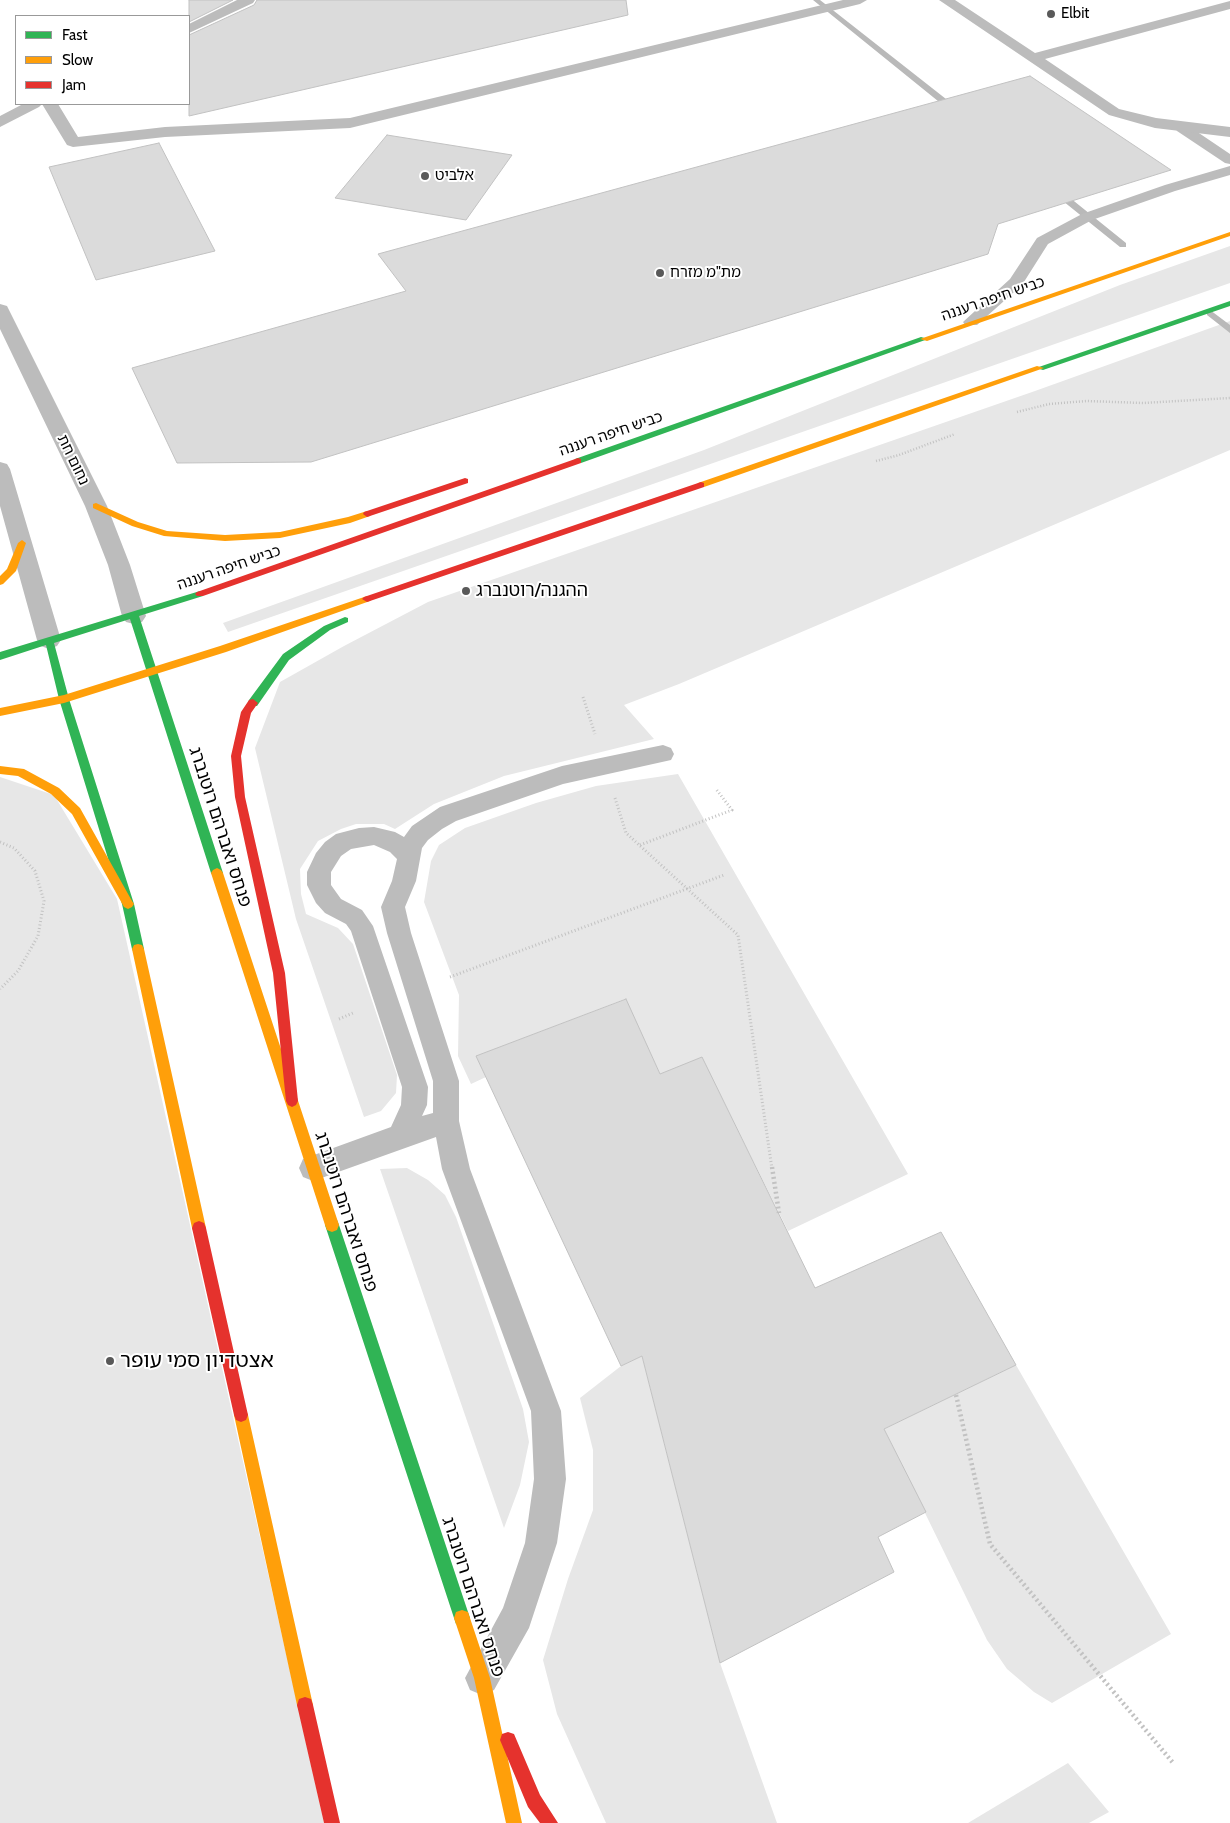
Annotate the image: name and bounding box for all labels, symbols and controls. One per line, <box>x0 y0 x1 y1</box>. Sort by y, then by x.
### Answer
place label: Elbit <box>1061 5 1089 23</box>
marker: Elbit <box>1045 8 1057 20</box>
legend <box>15 15 190 105</box>
text: Fast <box>62 26 87 44</box>
text: Slow <box>62 51 93 69</box>
text: Jam <box>62 76 86 94</box>
place label: אלביט <box>435 167 474 185</box>
marker: אלביט <box>419 170 431 182</box>
place label: מת"מ מזרח <box>670 264 741 282</box>
marker: מת"מ מזרח <box>654 267 666 279</box>
street label: כביש חיפה רעננה <box>939 273 1047 325</box>
street label: כביש חיפה רעננה <box>557 408 665 460</box>
street label: נחום חת <box>53 432 93 488</box>
street label: כביש חיפה רעננה <box>175 542 283 594</box>
place label: ההגנה/רוטנברג <box>476 580 588 602</box>
marker: ההגנה/רוטנברג <box>460 585 472 597</box>
street label: פנחס ואברהם רוטנברג <box>184 744 256 910</box>
street label: פנחס ואברהם רוטנברג <box>310 1129 382 1295</box>
place label: אצטדיון סמי עופר <box>120 1348 274 1374</box>
marker: אצטדיון סמי עופר <box>104 1355 116 1367</box>
street label: פנחס ואברהם רוטנברג <box>437 1514 509 1680</box>

